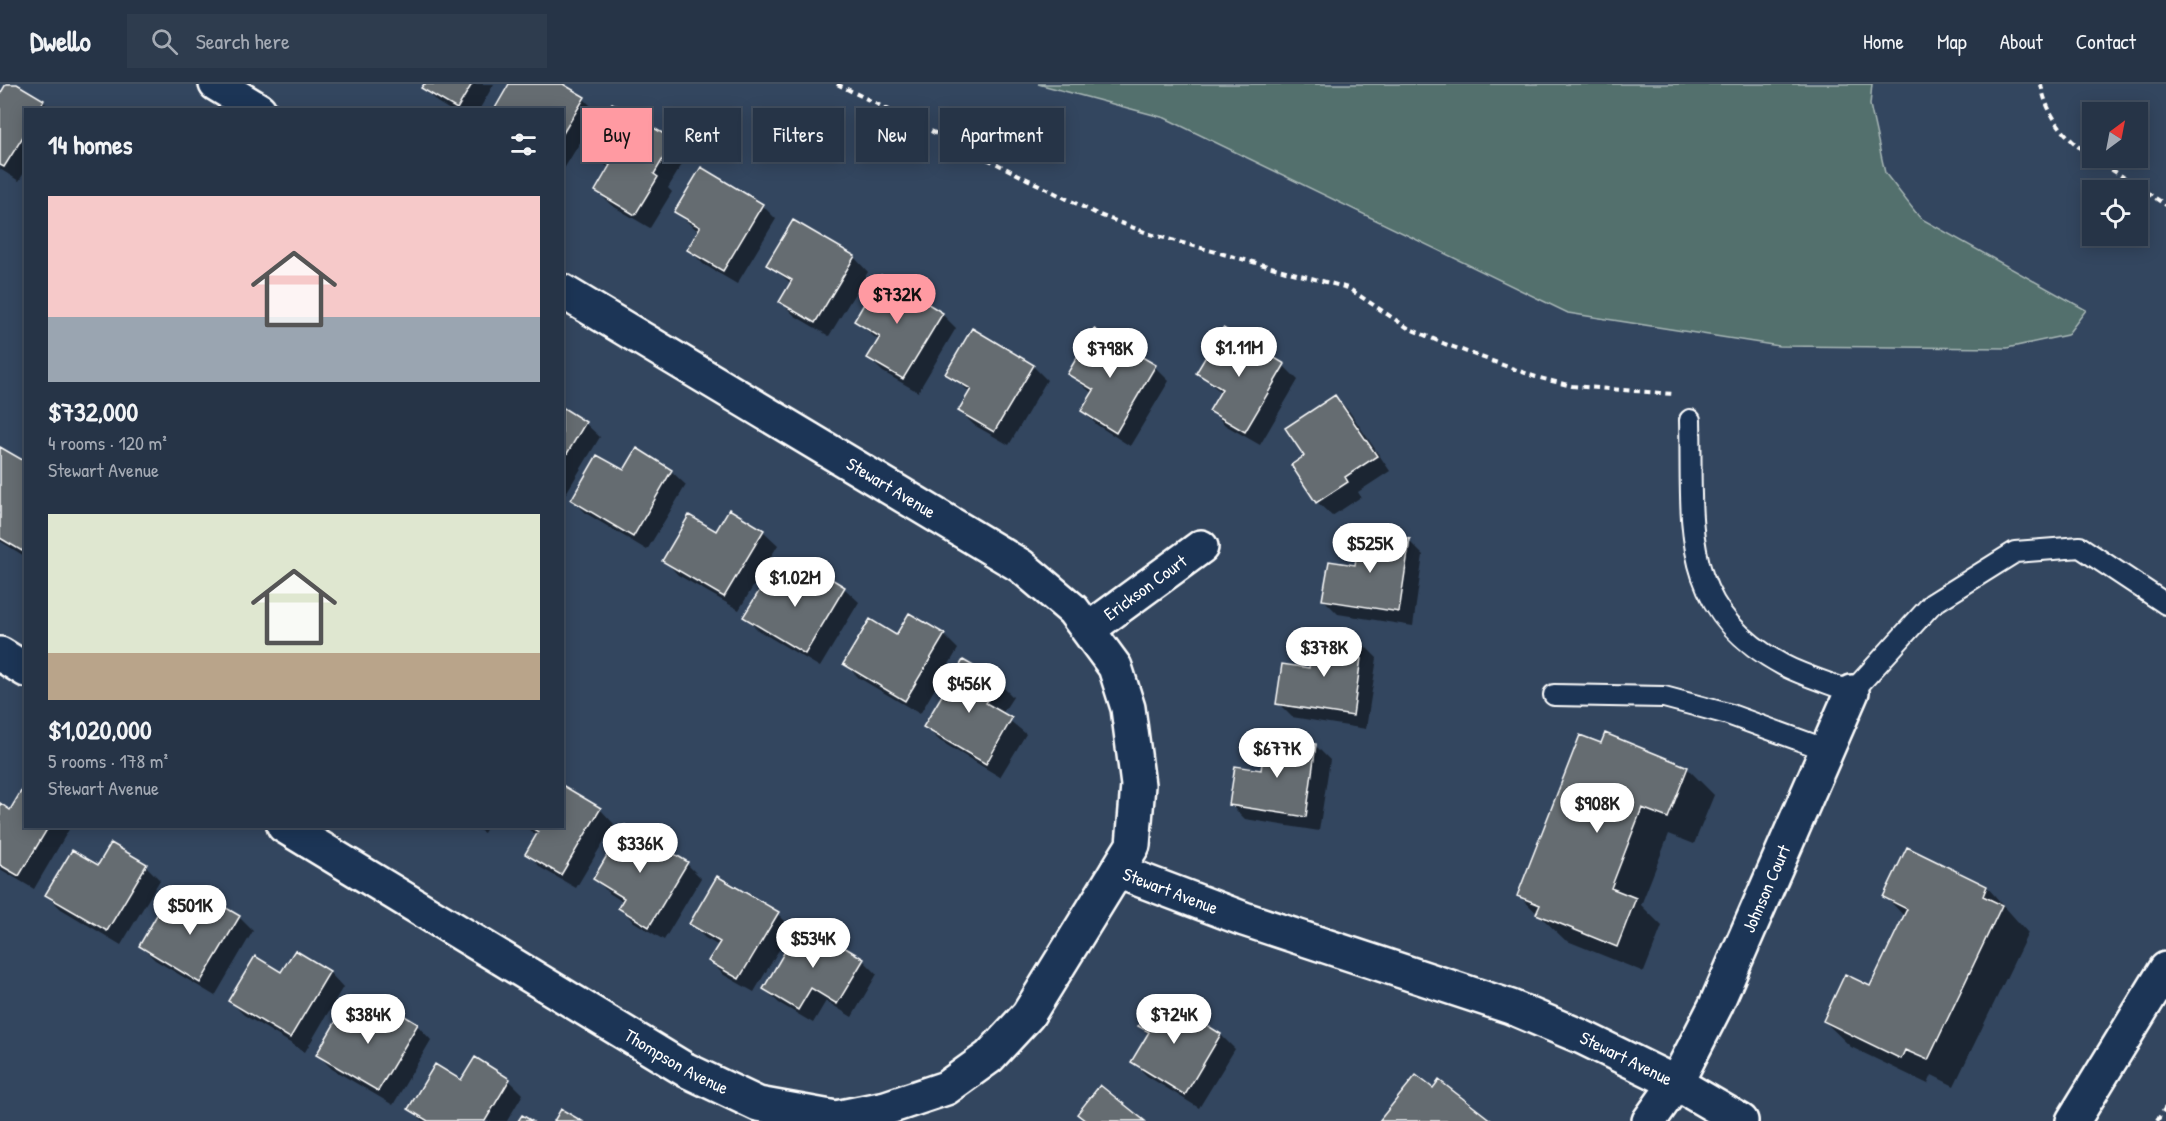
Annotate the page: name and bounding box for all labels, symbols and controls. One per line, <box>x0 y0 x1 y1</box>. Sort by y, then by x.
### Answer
search box <box>127 14 547 68</box>
text: Dwello <box>30 22 91 60</box>
icon: search <box>148 25 181 58</box>
text: Search here <box>196 26 290 56</box>
text: Home <box>1863 27 1904 56</box>
text: Map <box>1937 27 1967 56</box>
text: About <box>2000 27 2043 56</box>
text: Contact <box>2076 27 2136 56</box>
north arrow <box>2082 102 2148 168</box>
map controls <box>2082 102 2148 246</box>
chip: Buy <box>582 108 652 162</box>
chip: Rent <box>664 108 741 162</box>
chip: Filters <box>753 108 844 162</box>
chip: New <box>856 108 928 162</box>
chip: Apartment <box>940 108 1064 162</box>
text: 14 homes <box>48 127 133 162</box>
icon: filters <box>507 128 540 161</box>
button: locate <box>2082 180 2148 246</box>
icon: home <box>240 235 348 343</box>
pin: $732K <box>855 274 939 325</box>
text: $732K <box>873 280 921 307</box>
pin: $1.11M <box>1190 327 1288 378</box>
pin: $798K <box>1068 328 1152 379</box>
text: $1.11M <box>1215 333 1263 360</box>
text: $798K <box>1087 334 1133 361</box>
text: $732,000 <box>48 394 138 429</box>
text: 4 rooms · 120 m² <box>48 429 167 456</box>
street label: Stewart Avenue <box>842 451 941 524</box>
text: Stewart Avenue <box>48 456 159 483</box>
pin: $525K <box>1328 523 1412 574</box>
text: $525K <box>1347 529 1393 556</box>
street label: Erickson Court <box>1099 548 1193 626</box>
icon: home <box>240 553 348 661</box>
pin: $1.02M <box>746 557 844 608</box>
text: $1.02M <box>769 563 821 590</box>
pin: $378K <box>1282 627 1366 678</box>
text: $378K <box>1300 633 1348 660</box>
pin: $456K <box>927 663 1011 714</box>
text: $456K <box>947 669 991 696</box>
text: $1,020,000 <box>48 712 152 747</box>
pin: $677K <box>1235 728 1319 779</box>
text: $677K <box>1253 734 1301 761</box>
text: 5 rooms · 178 m² <box>48 747 168 774</box>
text: Stewart Avenue <box>48 774 159 801</box>
pin: $908K <box>1555 783 1639 834</box>
text: $908K <box>1574 789 1620 816</box>
pin: $336K <box>598 823 682 874</box>
text: $336K <box>617 829 663 856</box>
street label: Johnson Court <box>1736 840 1796 936</box>
street label: Stewart Avenue <box>1119 861 1222 920</box>
pin: $501K <box>148 885 232 936</box>
text: $501K <box>167 891 213 918</box>
pin: $534K <box>771 918 855 969</box>
text: $534K <box>790 924 836 951</box>
pin: $384K <box>326 994 410 1045</box>
pin: $724K <box>1132 994 1216 1045</box>
text: $384K <box>345 1000 391 1027</box>
text: $724K <box>1150 1000 1198 1027</box>
street label: Thompson Avenue <box>620 1023 733 1100</box>
street label: Stewart Avenue <box>1576 1025 1677 1091</box>

